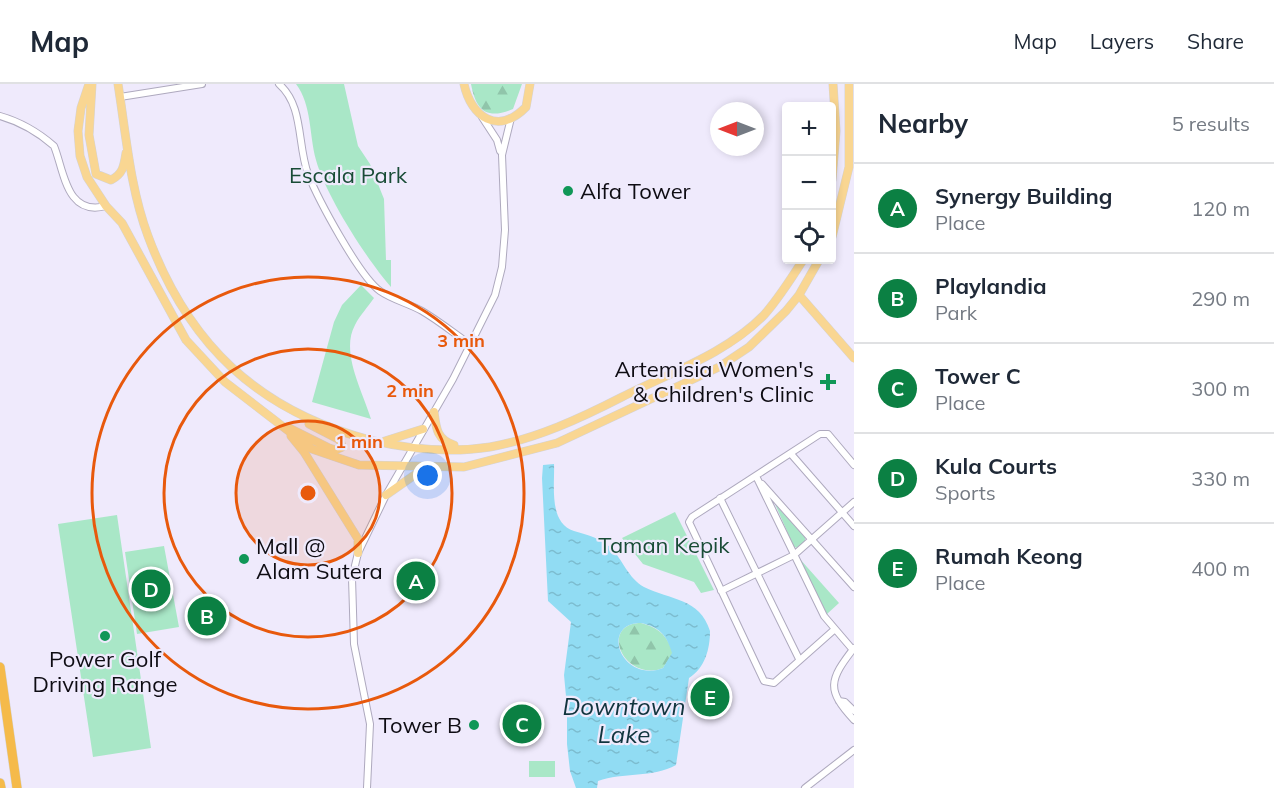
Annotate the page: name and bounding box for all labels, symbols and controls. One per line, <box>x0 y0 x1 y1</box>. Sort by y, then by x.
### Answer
text: Map <box>30 24 89 59</box>
text: Map <box>1014 28 1057 54</box>
text: Layers <box>1090 28 1154 54</box>
text: Share <box>1187 28 1244 54</box>
north arrow <box>710 102 764 156</box>
map controls <box>782 102 836 264</box>
button: + <box>782 102 836 156</box>
text: Nearby <box>878 107 968 140</box>
text: 5 results <box>1172 111 1250 136</box>
button: − <box>782 156 836 210</box>
park label: Escala Park <box>289 161 408 189</box>
place label: Alfa Tower <box>580 177 691 205</box>
text: Synergy Building <box>935 182 1113 210</box>
marker: Alfa Tower <box>561 184 575 198</box>
text: A <box>890 196 905 221</box>
text: 120 m <box>1191 196 1250 221</box>
button: locate <box>782 210 836 264</box>
text: Place <box>935 210 985 235</box>
text: Playlandia <box>935 272 1047 300</box>
text: B <box>891 286 904 311</box>
text: 290 m <box>1191 286 1250 311</box>
text: Park <box>935 300 977 325</box>
text: 3 min <box>437 329 485 352</box>
place label: Artemisia Women's & Children's Clinic <box>614 355 814 408</box>
text: Tower C <box>935 362 1021 390</box>
marker: Artemisia Women's & Children's Clinic <box>819 373 837 391</box>
text: C <box>891 376 904 401</box>
text: 300 m <box>1191 376 1250 401</box>
text: 2 min <box>386 379 434 402</box>
text: Place <box>935 390 985 415</box>
text: 1 min <box>335 430 383 453</box>
text: Kula Courts <box>935 452 1057 480</box>
your location <box>413 461 442 490</box>
text: D <box>890 466 905 491</box>
text: 330 m <box>1191 466 1250 491</box>
text: Sports <box>935 480 996 505</box>
centre of rings <box>298 483 318 503</box>
park label: Taman Kepik <box>598 531 730 559</box>
place label: Mall @ Alam Sutera <box>256 532 383 585</box>
text: Rumah Keong <box>935 542 1083 570</box>
marker: Mall @ Alam Sutera <box>237 552 251 566</box>
text: E <box>892 556 903 581</box>
text: 400 m <box>1191 556 1250 581</box>
pin: A <box>396 558 436 604</box>
pin: D <box>132 566 170 612</box>
text: Place <box>935 570 985 595</box>
pin: B <box>188 594 226 638</box>
marker: Power Golf Driving Range <box>98 629 112 643</box>
place label: Power Golf Driving Range <box>33 645 178 698</box>
pin: E <box>690 674 730 720</box>
water label: Downtown Lake <box>562 691 686 749</box>
pin: C <box>502 702 542 746</box>
place label: Tower B <box>378 711 462 739</box>
marker: Tower B <box>467 718 481 732</box>

